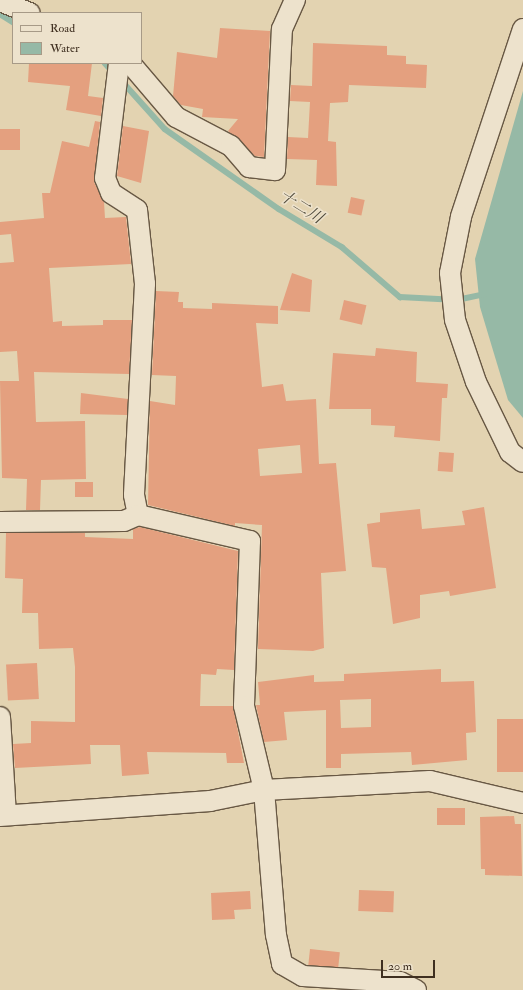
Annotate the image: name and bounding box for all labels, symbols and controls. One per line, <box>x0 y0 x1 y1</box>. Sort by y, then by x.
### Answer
legend <box>12 12 142 64</box>
text: Road <box>50 21 75 36</box>
text: Water <box>50 41 79 56</box>
water label: 十二川 <box>276 186 326 228</box>
scale bar <box>383 952 437 978</box>
text: 20 m <box>388 959 412 974</box>

